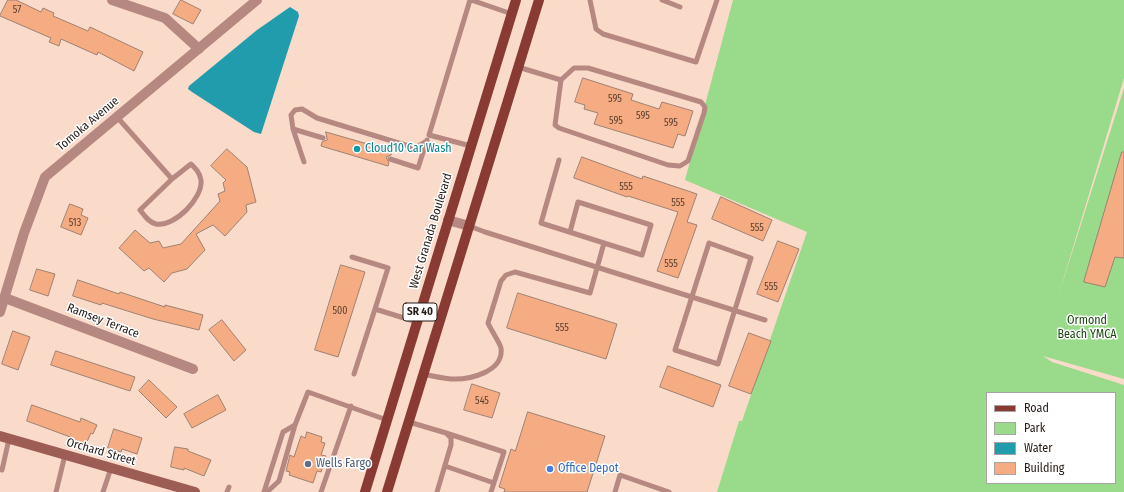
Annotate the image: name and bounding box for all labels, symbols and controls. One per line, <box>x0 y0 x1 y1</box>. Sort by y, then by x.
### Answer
house number: 57 <box>13 4 21 16</box>
house number: 595 <box>608 93 622 105</box>
street label: Tomoka Avenue <box>54 94 122 154</box>
house number: 595 <box>636 110 650 122</box>
house number: 595 <box>609 115 623 127</box>
house number: 595 <box>664 117 678 129</box>
place label: Cloud10 Car Wash <box>365 142 452 156</box>
marker: Cloud10 Car Wash <box>352 144 362 154</box>
street label: West Granada Boulevard <box>407 171 455 291</box>
house number: 555 <box>619 181 633 193</box>
house number: 555 <box>671 197 685 209</box>
house number: 513 <box>69 217 81 229</box>
house number: 555 <box>750 222 764 234</box>
house number: 555 <box>664 258 678 270</box>
house number: 555 <box>764 281 778 293</box>
street label: Ramsey Terrace <box>65 301 141 341</box>
road number: SR 40 <box>403 303 437 321</box>
house number: 500 <box>332 305 348 317</box>
park label: Ormond Beach YMCA <box>1057 314 1117 342</box>
house number: 555 <box>555 322 569 334</box>
legend <box>986 392 1116 484</box>
house number: 545 <box>475 395 489 407</box>
text: Road <box>1024 401 1049 415</box>
text: Park <box>1024 421 1045 435</box>
street label: Orchard Street <box>65 435 137 469</box>
text: Water <box>1024 441 1052 455</box>
place label: Wells Fargo <box>316 457 371 471</box>
marker: Wells Fargo <box>303 459 313 469</box>
text: Building <box>1024 461 1064 475</box>
place label: Office Depot <box>558 462 619 476</box>
marker: Office Depot <box>545 464 555 474</box>

